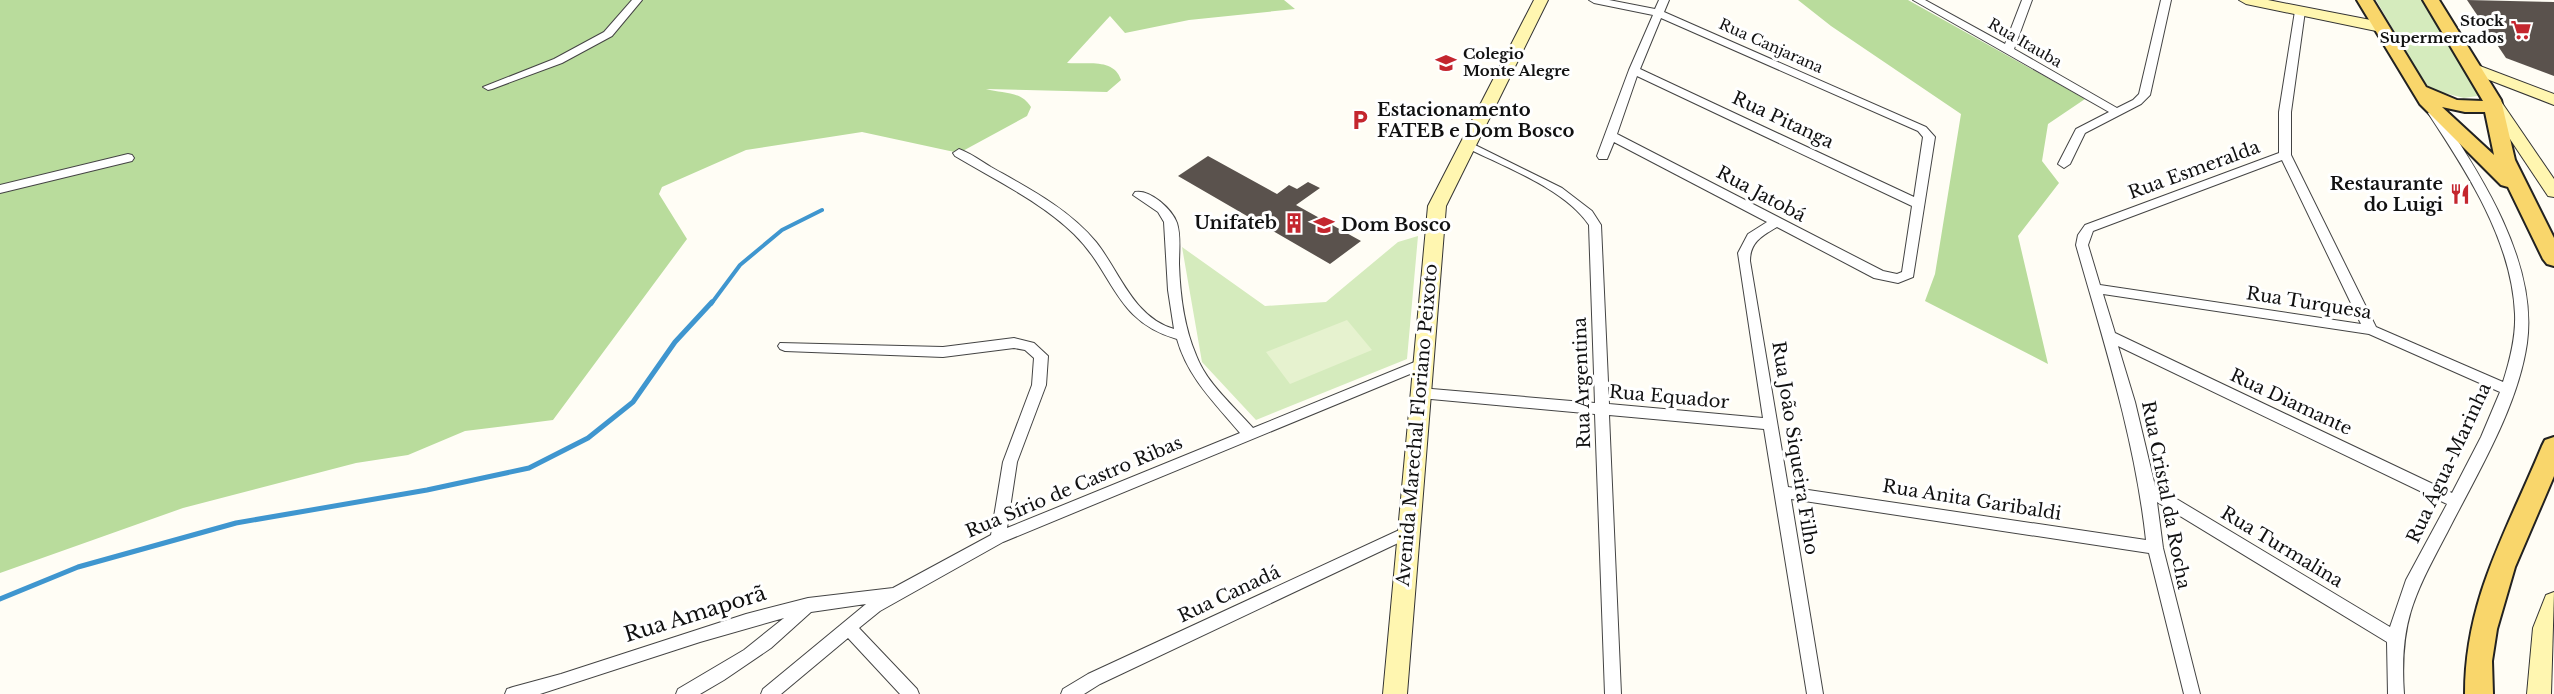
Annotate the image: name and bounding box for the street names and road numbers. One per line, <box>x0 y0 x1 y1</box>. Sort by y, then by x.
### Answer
street label: Rua Canjarana <box>1716 14 1827 77</box>
street label: Rua Itauba <box>1985 14 2066 72</box>
street label: Rua Pitanga <box>1729 87 1837 153</box>
street label: Rua Esmeralda <box>2125 136 2263 204</box>
street label: Rua Jatobá <box>1713 161 1809 227</box>
street label: Avenida Marechal Floriano Peixoto <box>1392 263 1442 588</box>
street label: Rua Turquesa <box>2245 282 2373 324</box>
street label: Rua Argentina <box>1569 317 1595 449</box>
street label: Rua João Siqueira Filho <box>1767 340 1823 556</box>
street label: Rua Diamante <box>2227 364 2355 440</box>
street label: Rua Água-Marinha <box>2401 379 2496 547</box>
street label: Rua Equador <box>1608 381 1730 413</box>
street label: Rua Cristal da Rocha <box>2137 399 2195 591</box>
street label: Rua Sírio de Castro Ribas <box>962 431 1186 543</box>
street label: Rua Anita Garibaldi <box>1881 475 2063 525</box>
street label: Rua Turmalina <box>2217 502 2347 592</box>
street label: Rua Canadá <box>1174 561 1284 627</box>
street label: Rua Amaporã <box>621 580 770 648</box>

